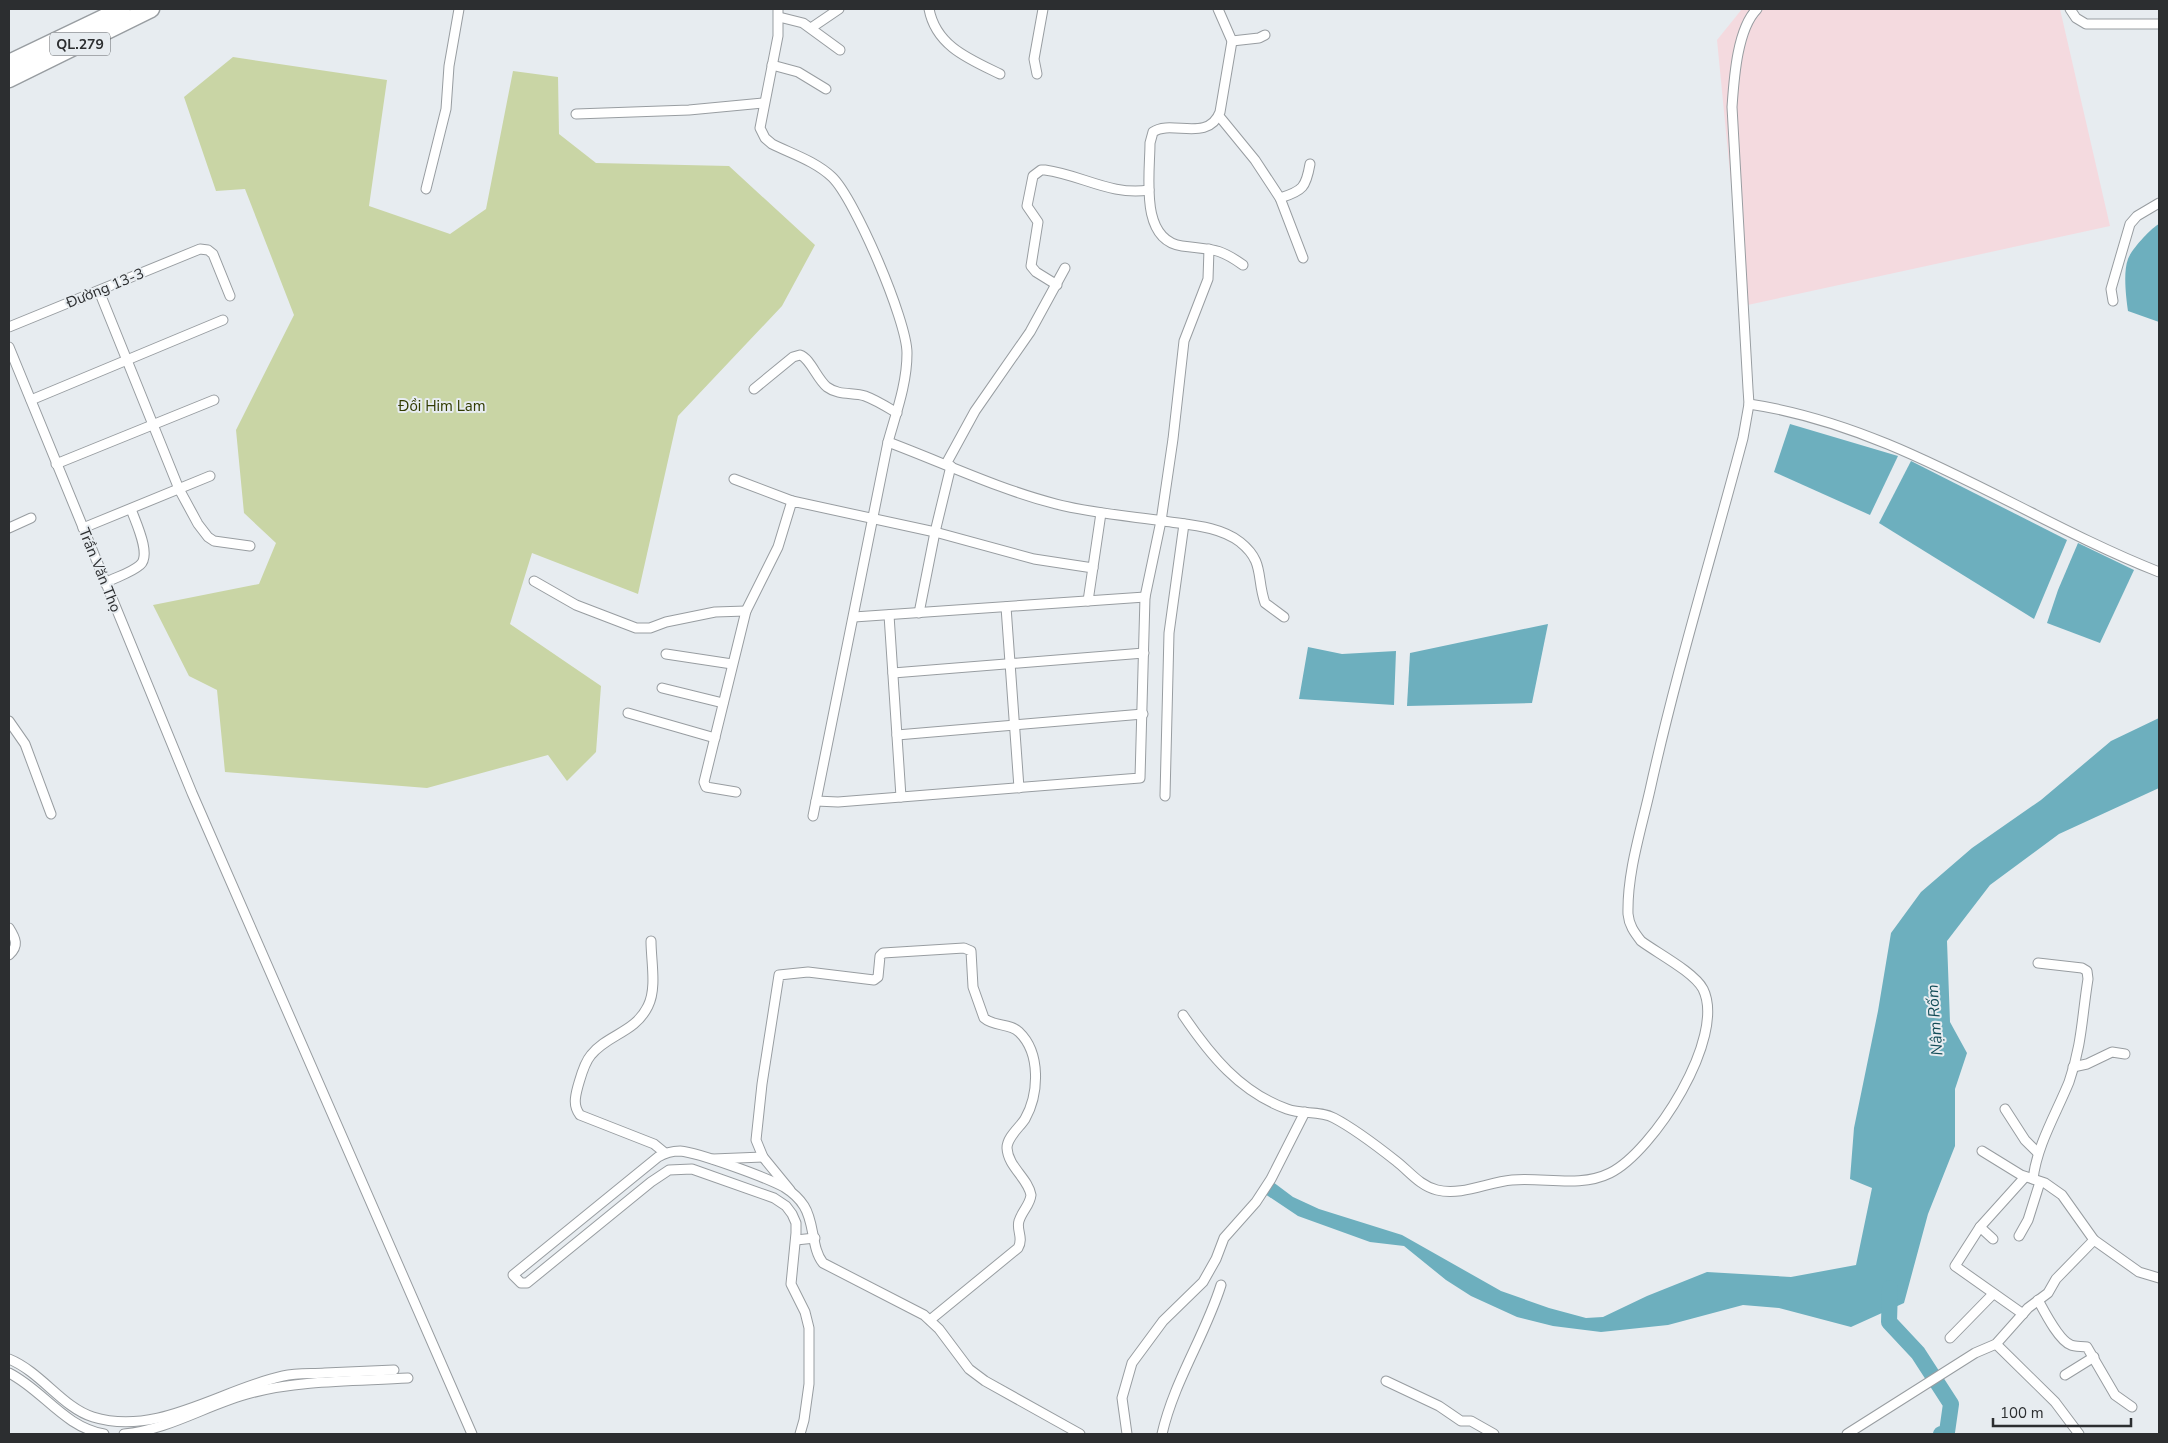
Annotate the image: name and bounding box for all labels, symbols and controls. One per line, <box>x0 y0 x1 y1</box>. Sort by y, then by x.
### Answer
road number: QL.279 <box>50 33 110 56</box>
street label: Đường 13-3 <box>62 263 147 313</box>
park label: Đồi Him Lam <box>397 396 486 416</box>
street label: Trần Văn Thọ <box>74 525 126 615</box>
water label: Nậm Rốm <box>1922 984 1948 1056</box>
scale bar <box>1993 1396 2130 1428</box>
text: 100 m <box>2000 1403 2044 1423</box>

